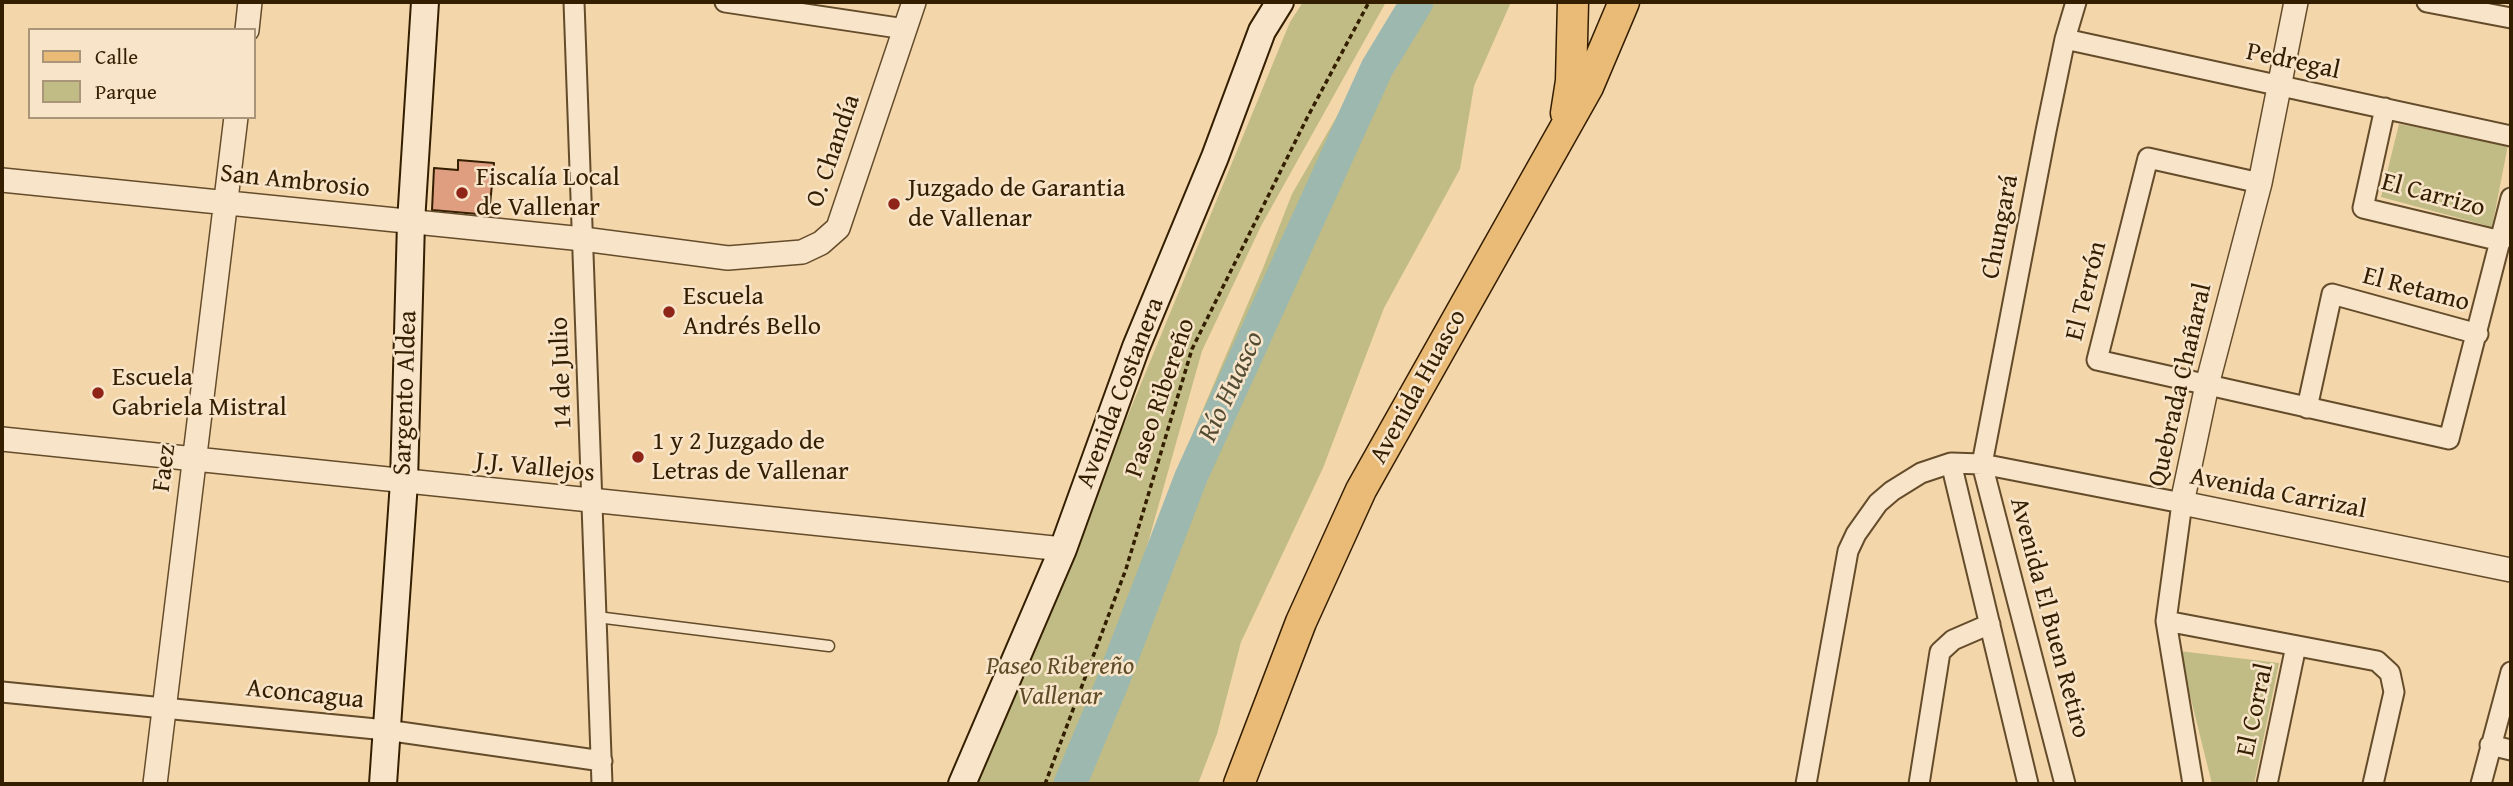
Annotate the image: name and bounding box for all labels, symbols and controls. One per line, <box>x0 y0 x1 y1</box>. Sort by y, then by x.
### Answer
legend <box>28 28 256 119</box>
street label: Pedregal <box>2243 37 2343 87</box>
text: Calle <box>95 41 138 72</box>
text: Parque <box>95 76 157 107</box>
street label: O. Chandía <box>800 91 868 211</box>
street label: San Ambrosio <box>219 159 371 205</box>
place label: Fiscalía Local de Vallenar <box>476 162 620 224</box>
street label: El Carrizo <box>2378 167 2488 225</box>
street label: Chungará <box>1976 172 2026 282</box>
place label: Juzgado de Garantia de Vallenar <box>908 173 1125 234</box>
marker: Fiscalía Local de Vallenar <box>454 185 470 201</box>
marker: Juzgado de Garantia de Vallenar <box>886 196 902 212</box>
street label: El Terrón <box>2060 238 2114 344</box>
street label: El Retamo <box>2359 261 2473 319</box>
street label: Quebrada Chañaral <box>2142 280 2220 490</box>
place label: Escuela Andrés Bello <box>683 281 821 342</box>
street label: Avenida Costanera <box>1070 293 1172 493</box>
marker: Escuela Andrés Bello <box>661 304 677 320</box>
street label: Avenida Huasco <box>1364 304 1474 470</box>
street label: Sargento Aldea <box>388 310 424 476</box>
street label: Paseo Ribereño <box>1119 314 1203 482</box>
street label: 14 de Julio <box>544 316 580 430</box>
water label: Río Huasco <box>1192 327 1272 447</box>
place label: Escuela Gabriela Mistral <box>112 362 287 424</box>
marker: Escuela Gabriela Mistral <box>90 385 106 401</box>
place label: 1 y 2 Juzgado de Letras de Vallenar <box>652 426 849 488</box>
street label: Faez <box>147 443 183 493</box>
street label: J.J. Vallejos <box>474 446 596 490</box>
marker: 1 y 2 Juzgado de Letras de Vallenar <box>630 449 646 465</box>
street label: Avenida Carrizal <box>2187 462 2369 526</box>
street label: Avenida El Buen Retiro <box>2002 494 2096 742</box>
park label: Paseo Ribereño Vallenar <box>986 651 1134 712</box>
street label: El Corral <box>2231 661 2281 759</box>
street label: Aconcagua <box>245 673 365 717</box>

